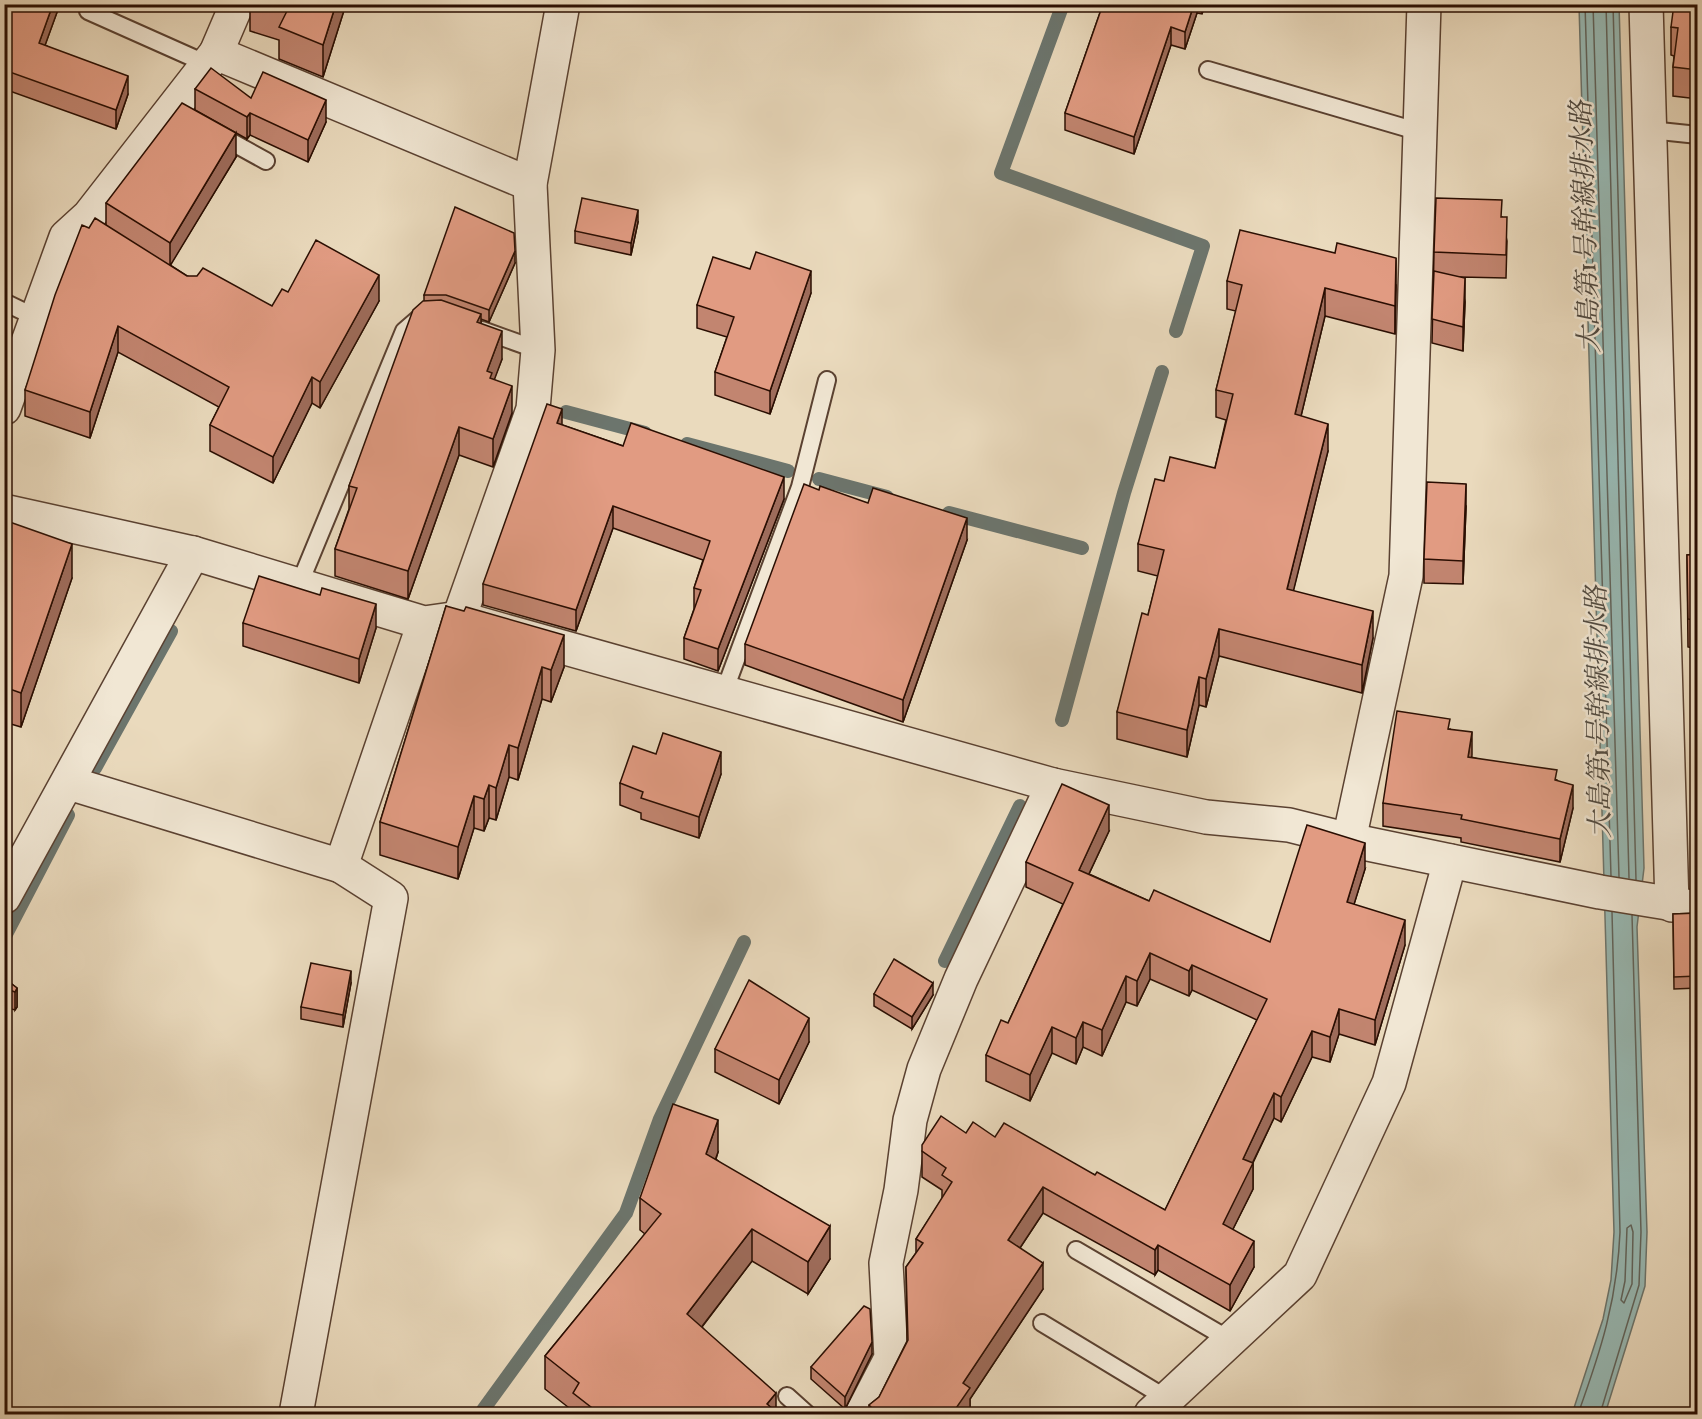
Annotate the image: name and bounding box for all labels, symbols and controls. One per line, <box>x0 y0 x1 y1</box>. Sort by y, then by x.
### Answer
water label: 大島第1号幹線排水路 <box>1565 98 1606 354</box>
water label: 大島第1号幹線排水路 <box>1580 583 1617 839</box>

